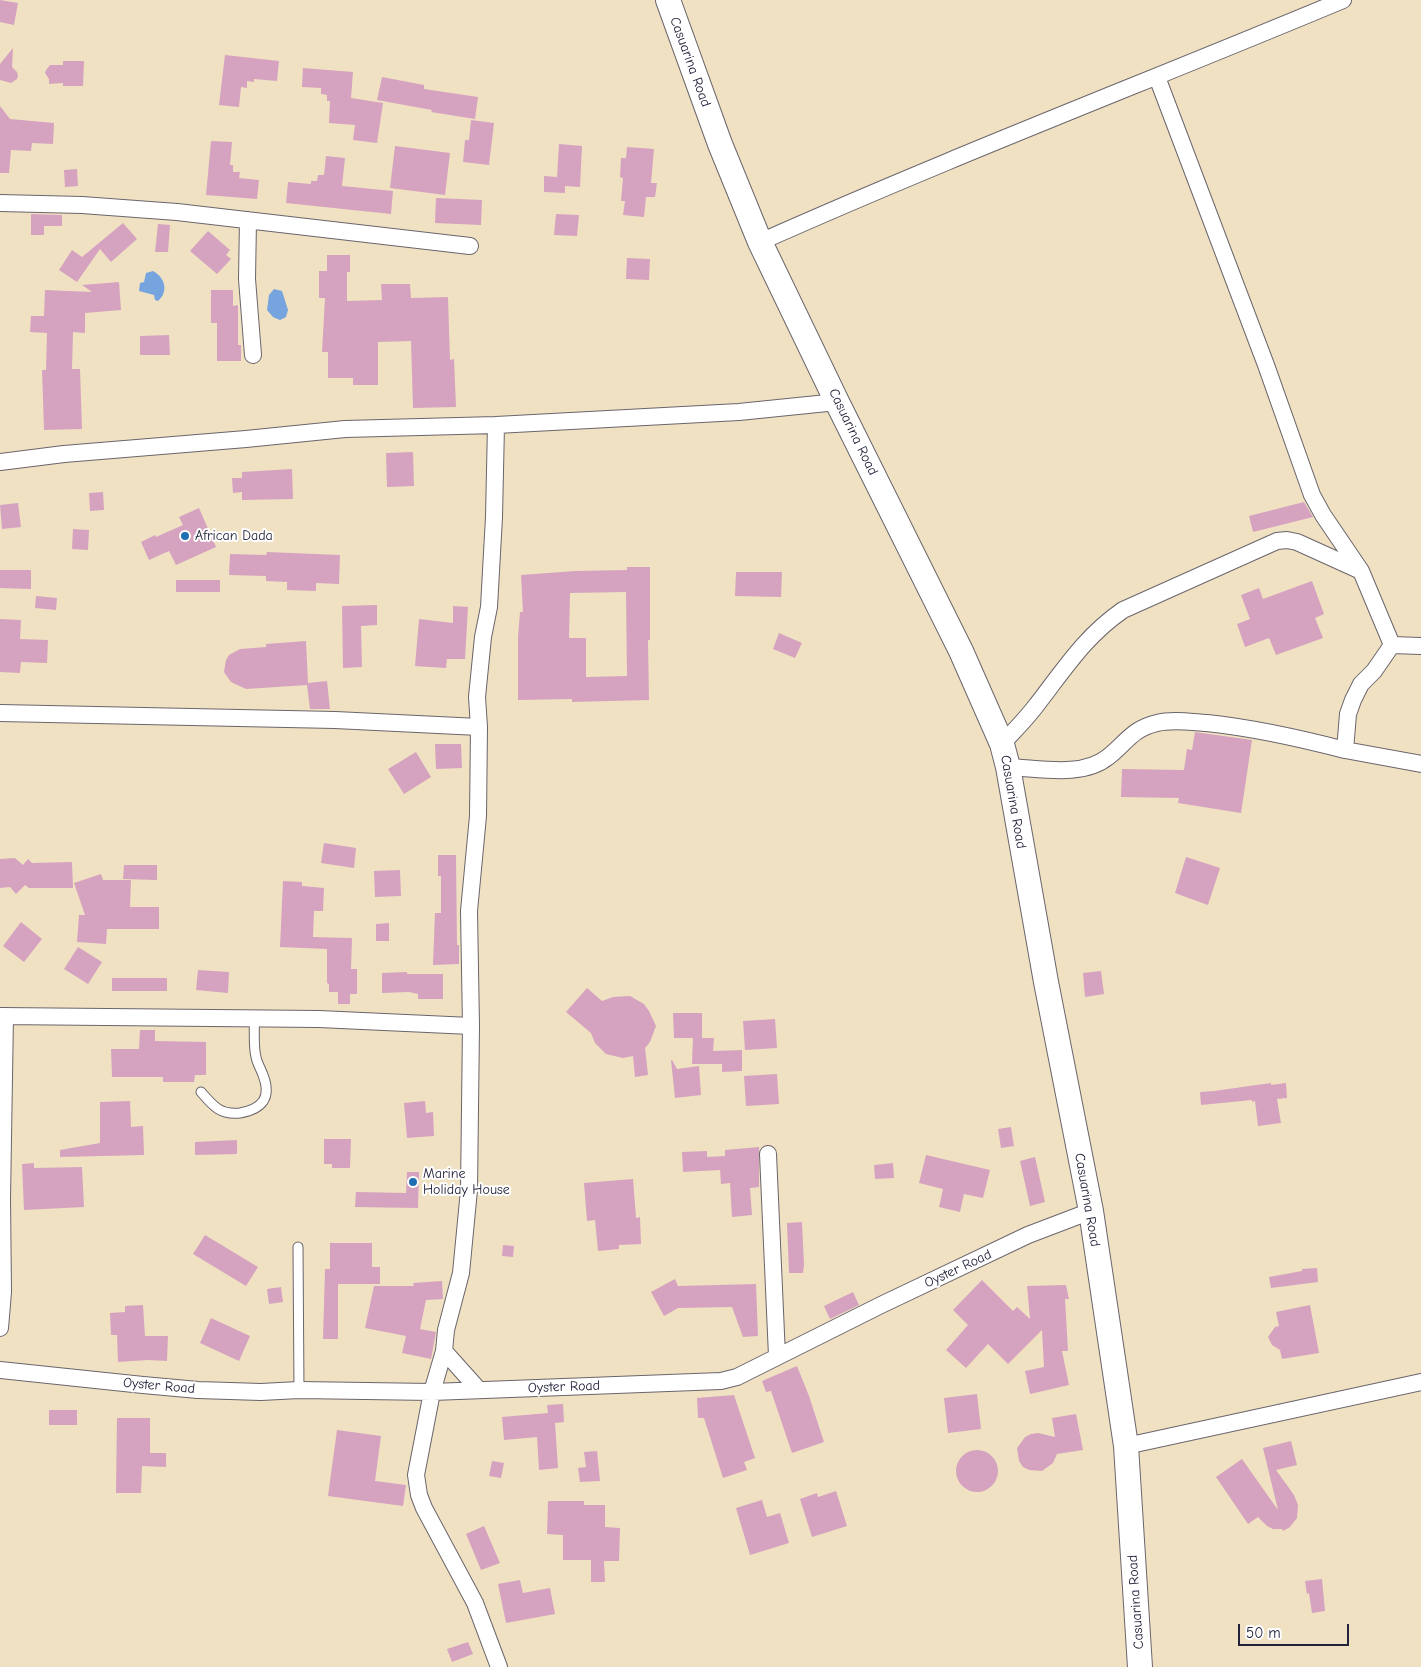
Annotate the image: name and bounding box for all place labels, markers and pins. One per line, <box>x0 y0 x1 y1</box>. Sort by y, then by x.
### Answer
place label: African Dada <box>195 528 273 544</box>
marker: African Dada <box>179 530 191 542</box>
place label: Marine Holiday House <box>423 1166 510 1198</box>
marker: Marine Holiday House <box>407 1176 419 1188</box>

